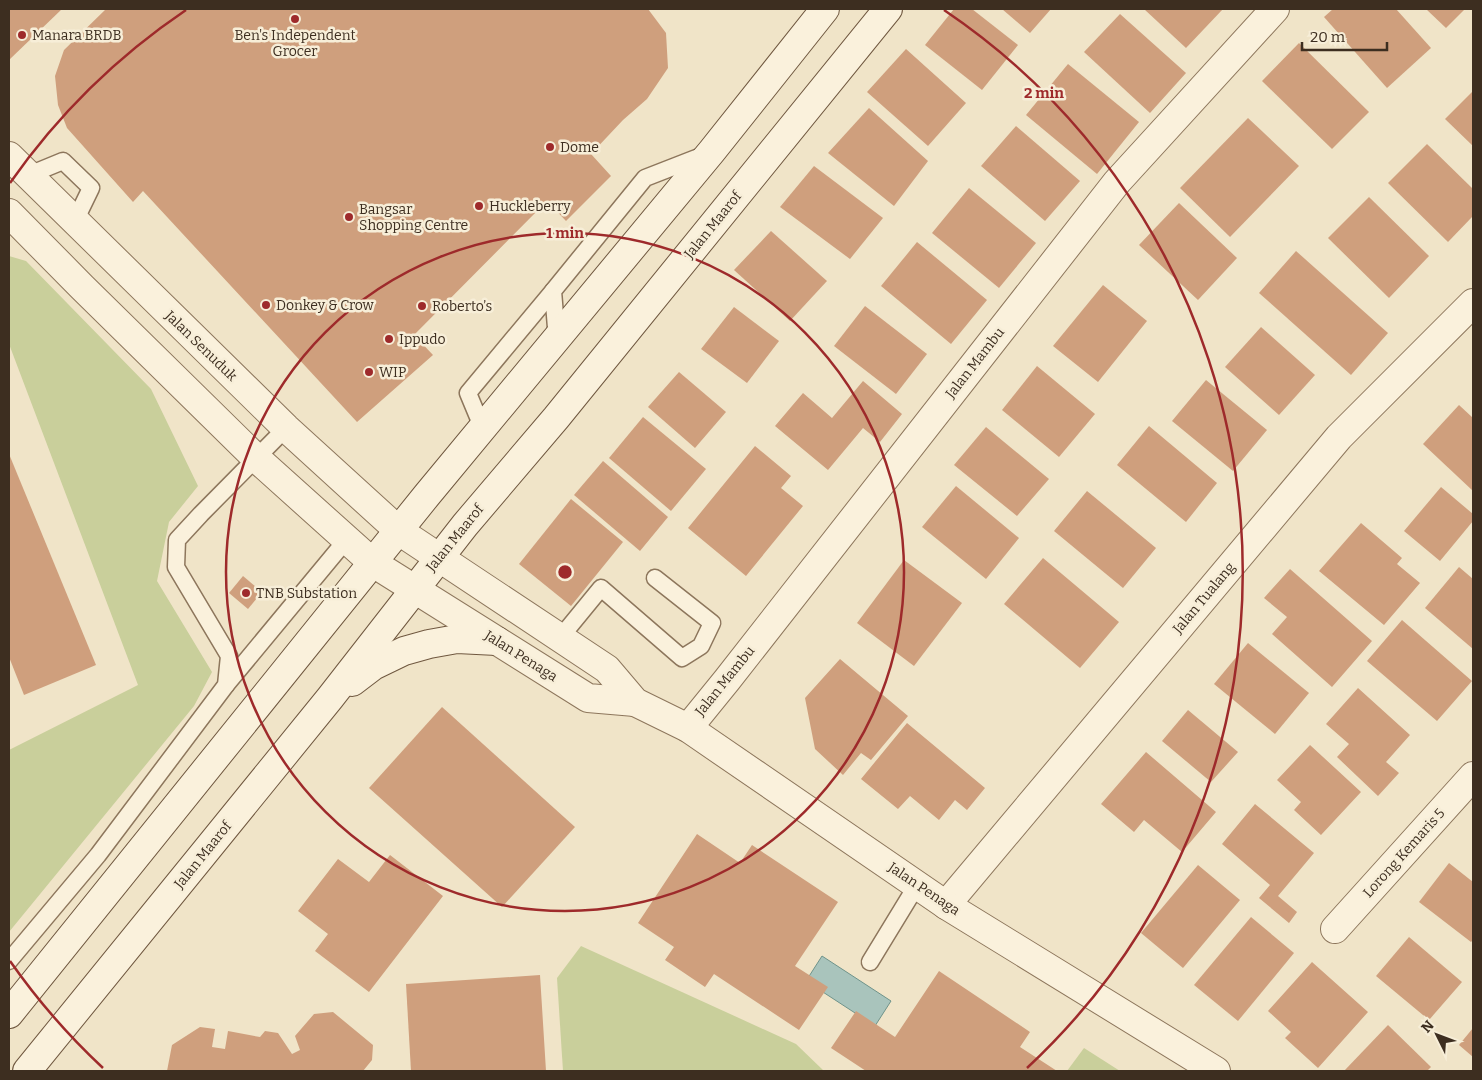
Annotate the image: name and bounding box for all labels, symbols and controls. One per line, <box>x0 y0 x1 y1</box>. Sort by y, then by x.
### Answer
marker: Ben's Independent Grocer <box>289 13 301 25</box>
scale bar <box>1302 20 1387 52</box>
place label: Manara BRDB <box>32 27 122 44</box>
place label: Ben's Independent Grocer <box>234 27 356 60</box>
text: 20 m <box>1310 28 1346 46</box>
marker: Manara BRDB <box>16 29 28 41</box>
text: 2 min <box>1024 84 1064 102</box>
place label: Dome <box>560 139 599 156</box>
marker: Dome <box>544 141 556 153</box>
street label: Jalan Maarof <box>680 187 746 263</box>
place label: Huckleberry <box>489 198 571 215</box>
marker: Huckleberry <box>473 200 485 212</box>
place label: Bangsar Shopping Centre <box>359 201 468 234</box>
marker: Bangsar Shopping Centre <box>343 211 355 223</box>
text: 1 min <box>546 224 584 242</box>
place label: Donkey & Crow <box>276 297 375 314</box>
place label: Roberto’s <box>432 298 492 315</box>
marker: Donkey & Crow <box>260 299 272 311</box>
marker: Roberto’s <box>416 300 428 312</box>
street label: Jalan Senuduk <box>161 307 241 385</box>
street label: Jalan Mambu <box>941 324 1008 403</box>
place label: Ippudo <box>399 331 446 348</box>
marker: Ippudo <box>383 333 395 345</box>
place label: WIP <box>379 364 406 381</box>
marker: WIP <box>363 366 375 378</box>
street label: Jalan Maarof <box>422 500 488 576</box>
street label: Jalan Tualang <box>1169 559 1239 638</box>
centre of rings <box>556 563 574 581</box>
place label: TNB Substation <box>256 585 357 602</box>
marker: TNB Substation <box>240 587 252 599</box>
street label: Jalan Penaga <box>481 626 561 685</box>
street label: Jalan Mambu <box>691 642 759 720</box>
street label: Lorong Kemaris 5 <box>1359 805 1449 901</box>
street label: Jalan Maarof <box>170 817 236 893</box>
street label: Jalan Penaga <box>884 858 963 919</box>
north arrow <box>1412 1010 1462 1060</box>
text: N <box>1418 1017 1438 1036</box>

